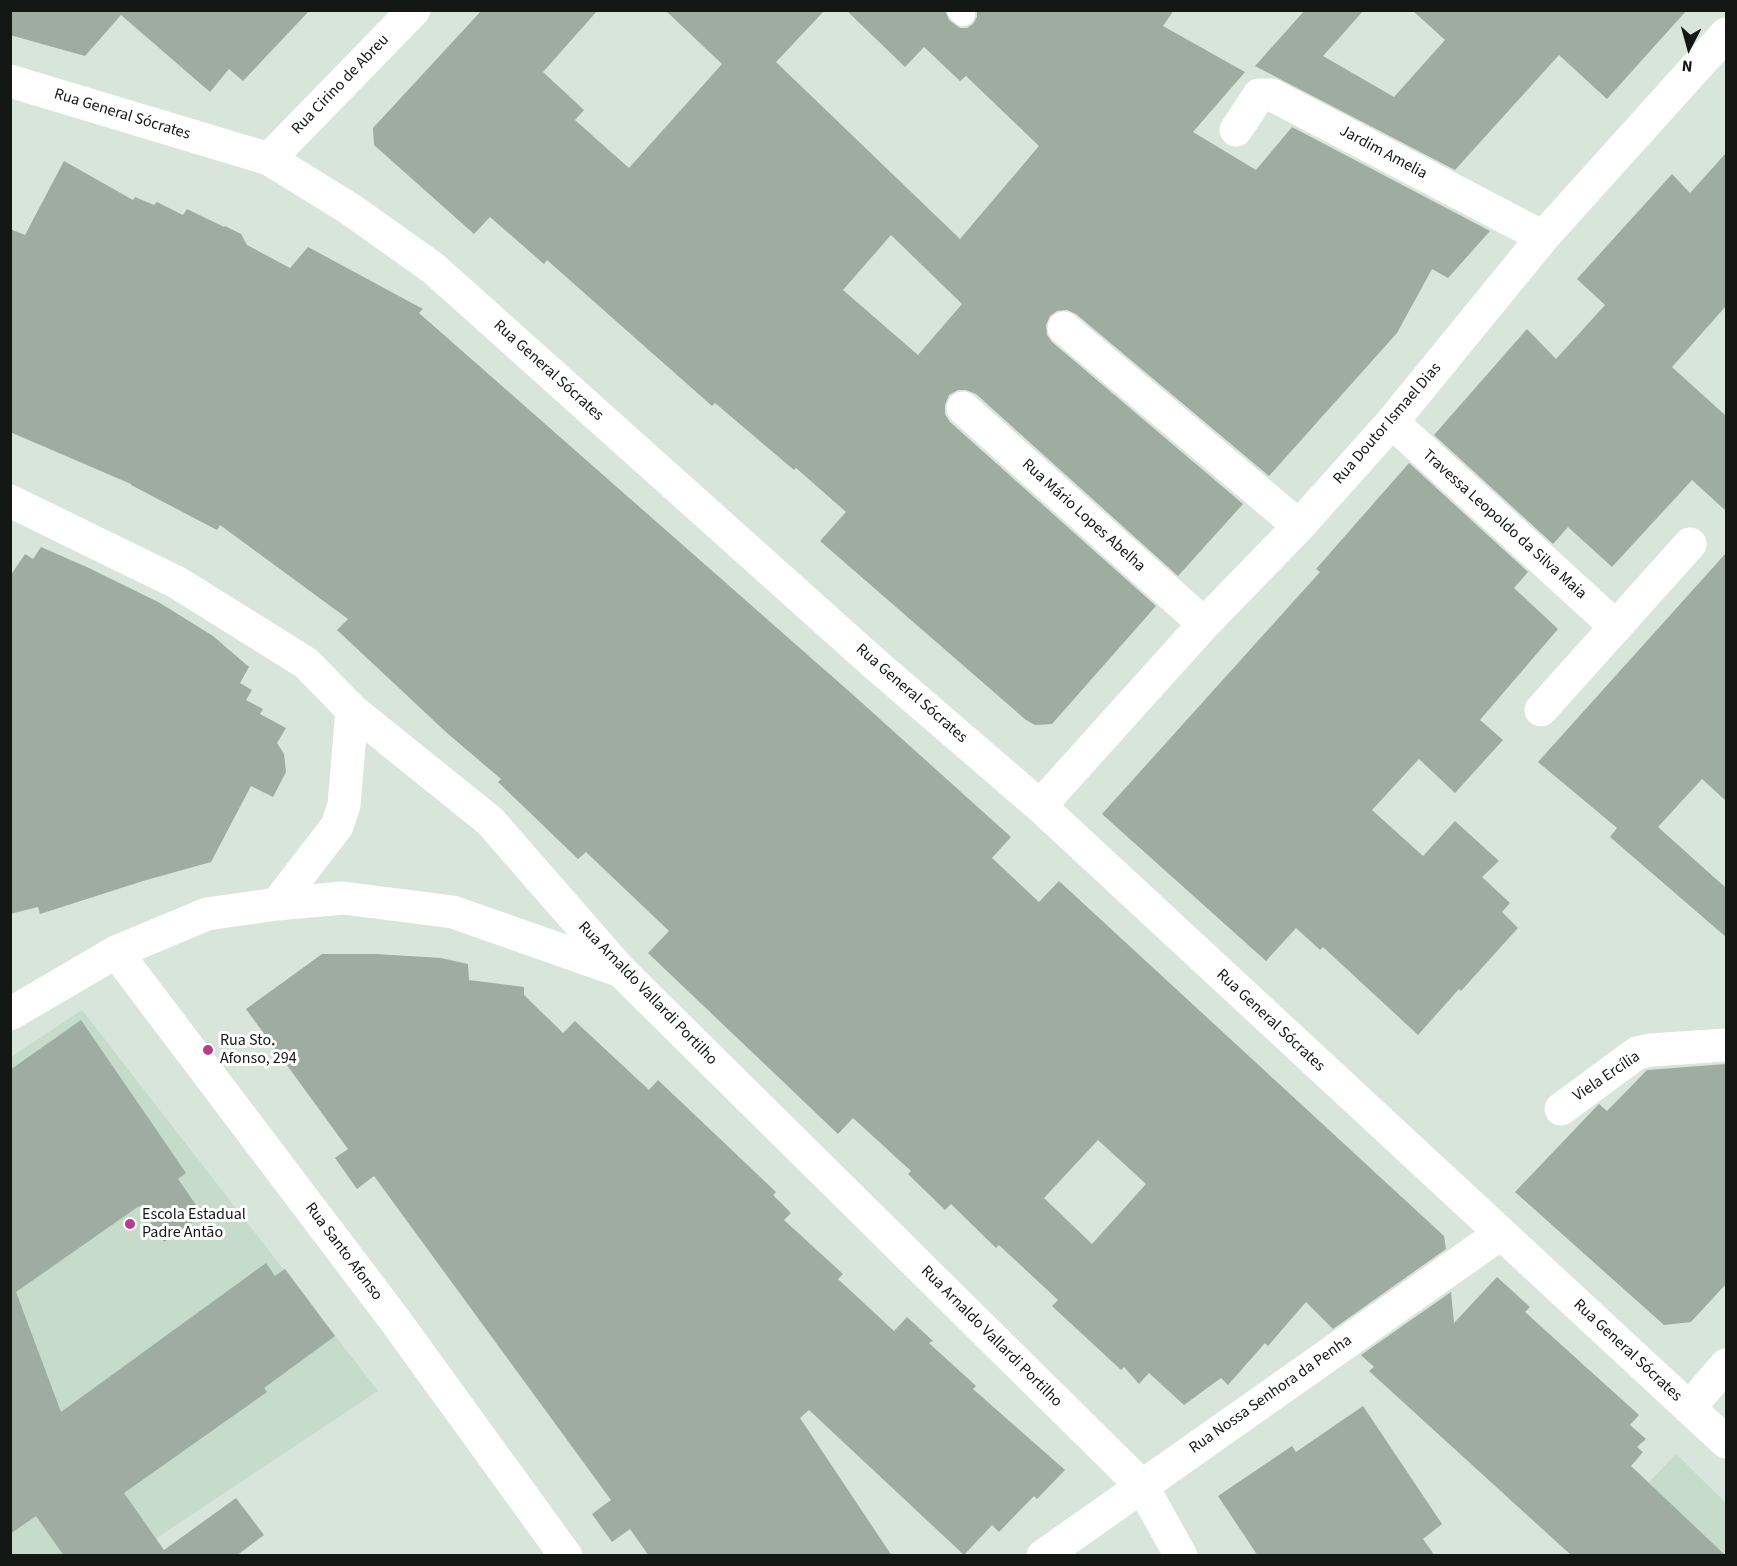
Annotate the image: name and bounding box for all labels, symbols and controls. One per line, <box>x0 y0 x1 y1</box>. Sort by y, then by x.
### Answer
north arrow <box>1659 18 1719 78</box>
street label: Rua Cirino de Abreu <box>288 31 394 139</box>
text: N <box>1681 54 1694 77</box>
street label: Rua General Sócrates <box>52 85 192 145</box>
street label: Jardim Amelia <box>1336 122 1430 184</box>
street label: Rua General Sócrates <box>489 317 607 425</box>
street label: Rua Doutor Ismael Dias <box>1330 359 1446 489</box>
street label: Travessa Leopoldo da Silva Maia <box>1418 446 1590 604</box>
street label: Rua Mário Lopes Abelha <box>1017 456 1149 576</box>
street label: Rua General Sócrates <box>851 640 971 748</box>
street label: Rua Arnaldo Vallardi Portilho <box>573 918 721 1070</box>
street label: Rua General Sócrates <box>1212 966 1328 1076</box>
place label: Rua Sto. Afonso, 294 <box>220 1031 297 1069</box>
marker: Rua Sto. Afonso, 294 <box>201 1043 215 1057</box>
street label: Viela Ercília <box>1570 1048 1644 1106</box>
street label: Rua Santo Afonso <box>300 1199 386 1305</box>
place label: Escola Estadual Padre Antão <box>142 1205 246 1243</box>
marker: Escola Estadual Padre Antão <box>123 1217 137 1231</box>
street label: Rua Arnaldo Vallardi Portilho <box>916 1262 1066 1412</box>
street label: Rua General Sócrates <box>1569 1296 1685 1406</box>
street label: Rua Nossa Senhora da Penha <box>1186 1331 1356 1459</box>

